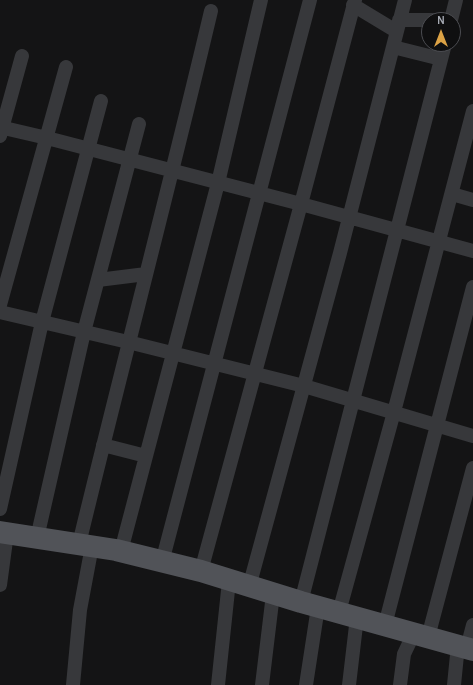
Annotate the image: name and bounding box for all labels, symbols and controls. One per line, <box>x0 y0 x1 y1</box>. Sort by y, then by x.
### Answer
north arrow <box>421 12 461 52</box>
text: N <box>437 14 445 27</box>

